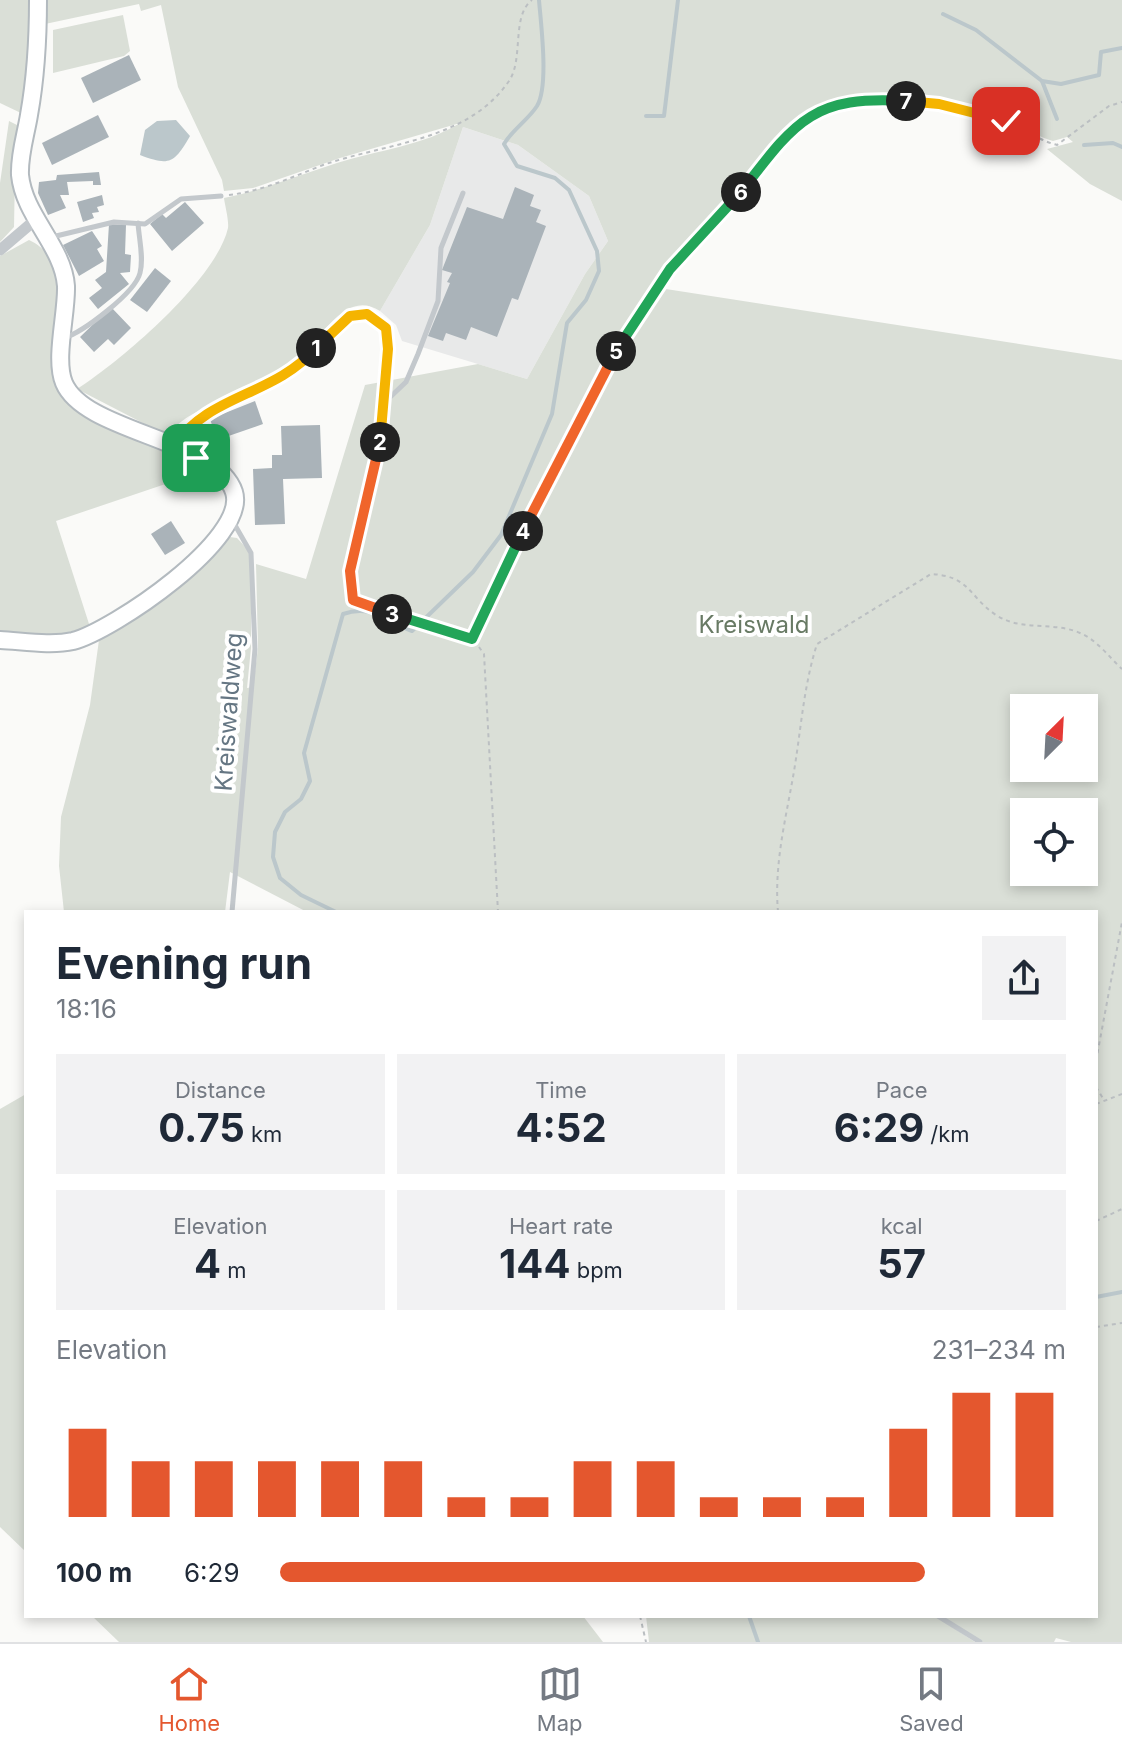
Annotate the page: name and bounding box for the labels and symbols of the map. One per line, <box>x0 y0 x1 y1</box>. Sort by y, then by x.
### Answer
pin: 7 <box>886 81 926 121</box>
pin <box>972 87 1040 155</box>
pin: 6 <box>721 172 761 212</box>
pin: 1 <box>296 328 336 368</box>
pin: 5 <box>596 331 636 371</box>
pin: 2 <box>360 422 400 462</box>
pin <box>162 424 230 492</box>
pin: 4 <box>503 511 543 551</box>
pin: 3 <box>372 594 412 634</box>
park label: Kreiswald <box>699 610 809 639</box>
street label: Kreiswaldweg <box>208 632 249 792</box>
north arrow <box>1010 694 1098 782</box>

